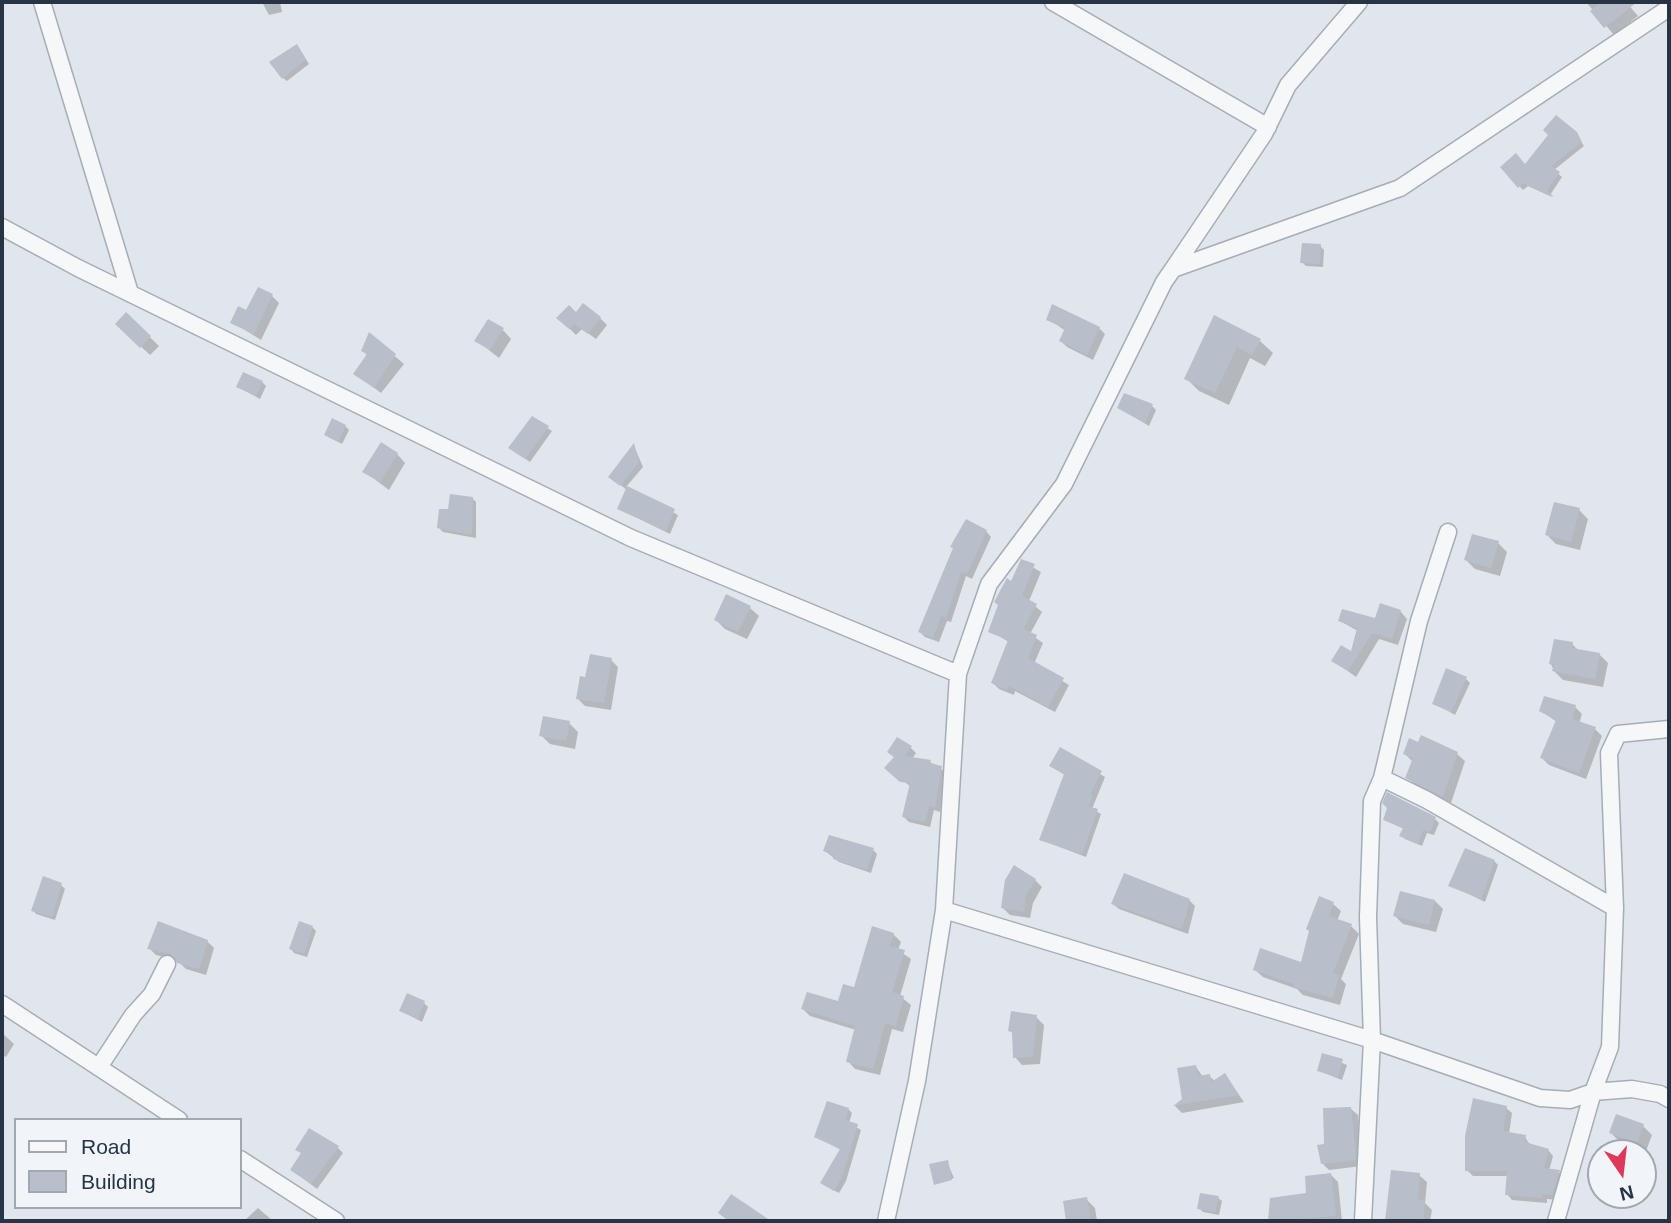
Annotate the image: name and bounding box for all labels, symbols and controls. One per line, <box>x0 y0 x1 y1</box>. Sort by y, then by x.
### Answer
legend <box>14 1118 242 1209</box>
text: Road <box>81 1135 131 1158</box>
north arrow <box>1587 1139 1657 1209</box>
text: Building <box>81 1170 156 1193</box>
text: N <box>1618 1181 1636 1205</box>

